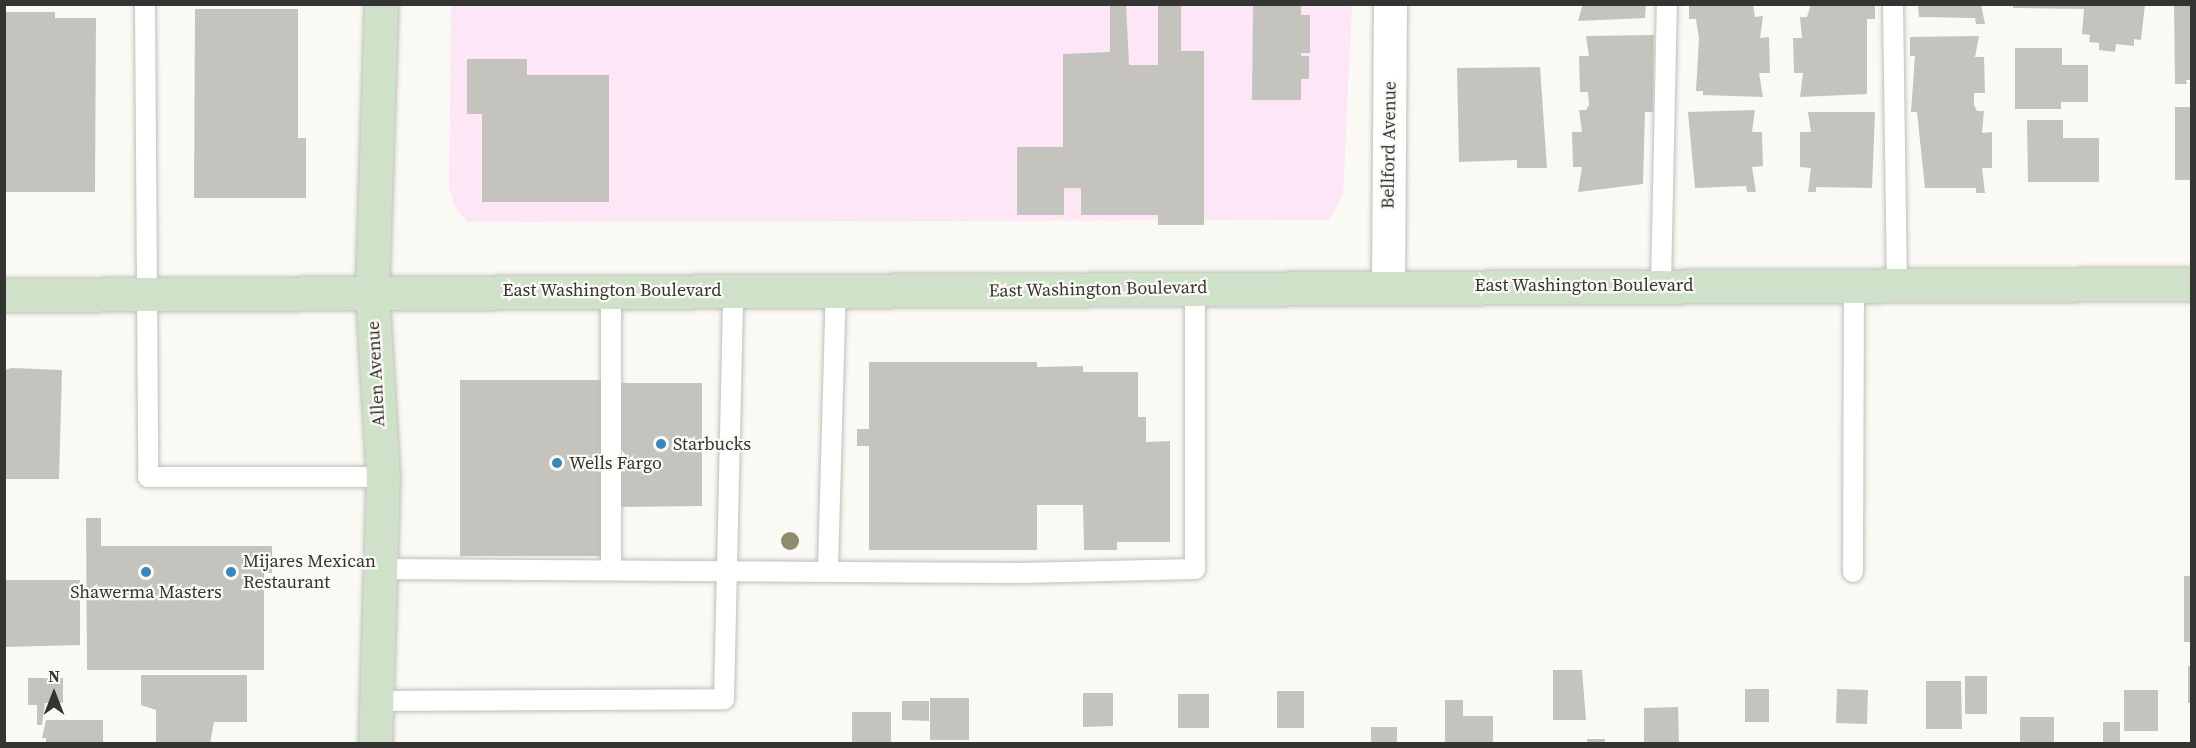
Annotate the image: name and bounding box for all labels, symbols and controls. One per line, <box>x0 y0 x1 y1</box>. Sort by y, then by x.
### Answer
street label: Bellford Avenue <box>1377 81 1401 209</box>
street label: East Washington Boulevard <box>1474 274 1694 296</box>
street label: East Washington Boulevard <box>988 276 1208 302</box>
street label: East Washington Boulevard <box>502 279 722 301</box>
street label: Allen Avenue <box>362 320 390 428</box>
place label: Starbucks <box>673 433 751 455</box>
marker: Starbucks <box>654 437 668 451</box>
place label: Wells Fargo <box>569 452 662 474</box>
marker: Wells Fargo <box>550 456 564 470</box>
place label: Mijares Mexican Restaurant <box>243 551 376 594</box>
marker: Shawerma Masters <box>139 565 153 579</box>
marker: Mijares Mexican Restaurant <box>224 565 238 579</box>
place label: Shawerma Masters <box>70 581 222 603</box>
north arrow <box>24 664 84 724</box>
text: N <box>48 665 60 687</box>

